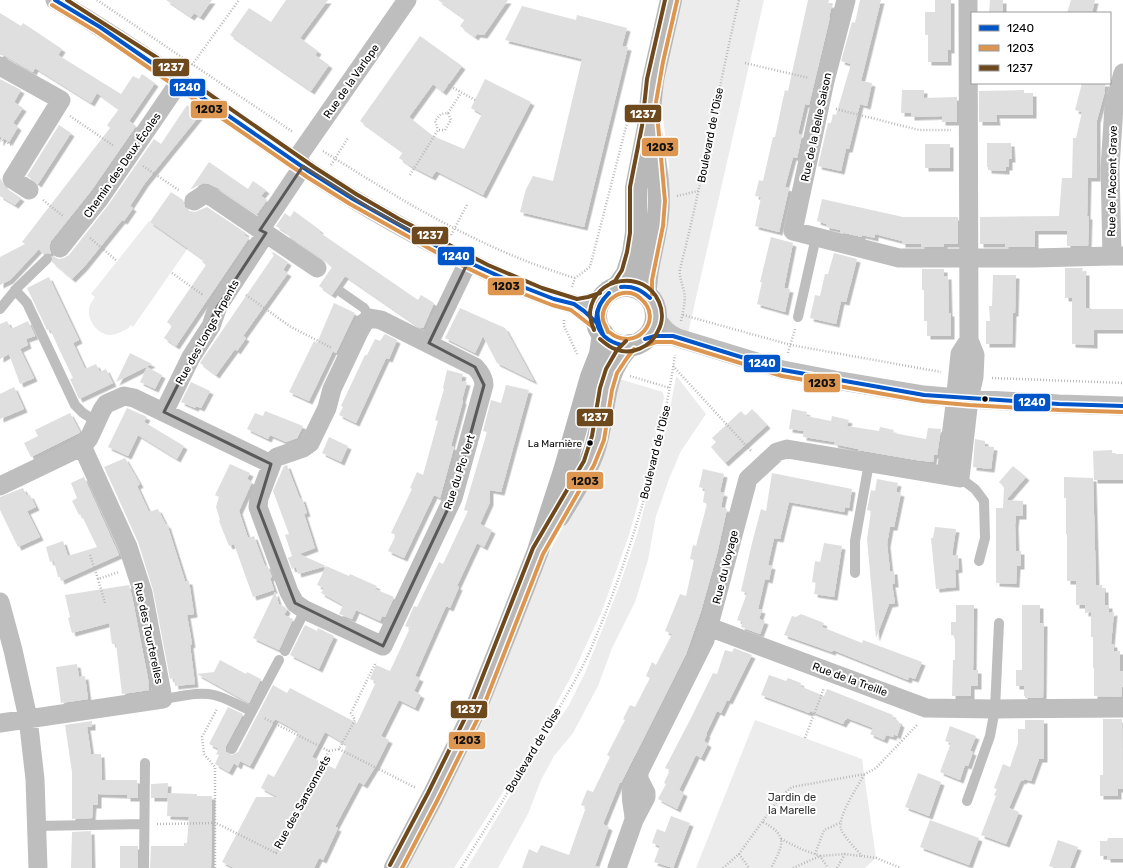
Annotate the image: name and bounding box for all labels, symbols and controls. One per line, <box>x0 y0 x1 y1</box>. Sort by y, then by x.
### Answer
legend <box>971 12 1111 84</box>
text: 1240 <box>1007 21 1034 35</box>
text: 1203 <box>1007 41 1034 55</box>
street label: Rue de la Varlope <box>321 42 382 121</box>
line badge: 1237 <box>152 58 190 77</box>
text: 1237 <box>158 61 185 74</box>
text: 1237 <box>1007 61 1033 75</box>
street label: Rue de la Belle Saison <box>799 71 834 183</box>
line badge: 1240 <box>169 78 206 97</box>
text: 1240 <box>173 81 201 94</box>
street label: Boulevard de l'Oise <box>695 86 726 184</box>
line badge: 1203 <box>190 100 228 119</box>
text: 1203 <box>195 103 223 116</box>
line badge: 1237 <box>624 104 662 123</box>
text: 1237 <box>630 108 657 121</box>
street label: Chemin des Deux Écoles <box>81 110 164 220</box>
street label: Rue de l'Accent Grave <box>1105 125 1120 237</box>
line badge: 1203 <box>641 137 679 157</box>
text: 1203 <box>646 141 674 154</box>
line badge: 1237 <box>411 226 449 245</box>
text: 1237 <box>417 229 444 242</box>
line badge: 1240 <box>437 246 475 266</box>
text: 1240 <box>442 250 470 263</box>
street label: Rue des Longs Arpents <box>173 277 242 387</box>
line badge: 1203 <box>487 277 525 296</box>
text: 1203 <box>492 280 520 293</box>
line badge: 1240 <box>743 354 781 373</box>
text: 1240 <box>748 357 776 370</box>
line badge: 1203 <box>803 373 841 393</box>
text: 1203 <box>808 377 836 390</box>
line badge: 1240 <box>1013 393 1051 412</box>
unlabelled marker <box>980 394 990 404</box>
text: 1240 <box>1018 396 1046 409</box>
street label: Boulevard de l'Oise <box>638 404 673 501</box>
line badge: 1237 <box>576 408 614 427</box>
text: 1237 <box>582 411 609 424</box>
street label: Rue du Pic Vert <box>441 432 478 511</box>
place label: La Marnière <box>528 438 582 450</box>
marker: La Marnière <box>585 438 595 448</box>
line badge: 1203 <box>566 471 604 490</box>
text: 1203 <box>571 475 599 488</box>
street label: Rue du Voyage <box>710 529 741 605</box>
street label: Rue des Tourterelles <box>131 581 166 686</box>
street label: Rue de la Treille <box>810 660 889 699</box>
line badge: 1237 <box>450 700 488 719</box>
text: 1237 <box>456 703 483 716</box>
street label: Boulevard de l'Oise <box>503 706 564 795</box>
line badge: 1203 <box>448 731 486 750</box>
text: 1203 <box>453 734 481 747</box>
street label: Rue des Sansonnets <box>271 753 334 851</box>
park label: Jardin de la Marelle <box>768 791 816 817</box>

